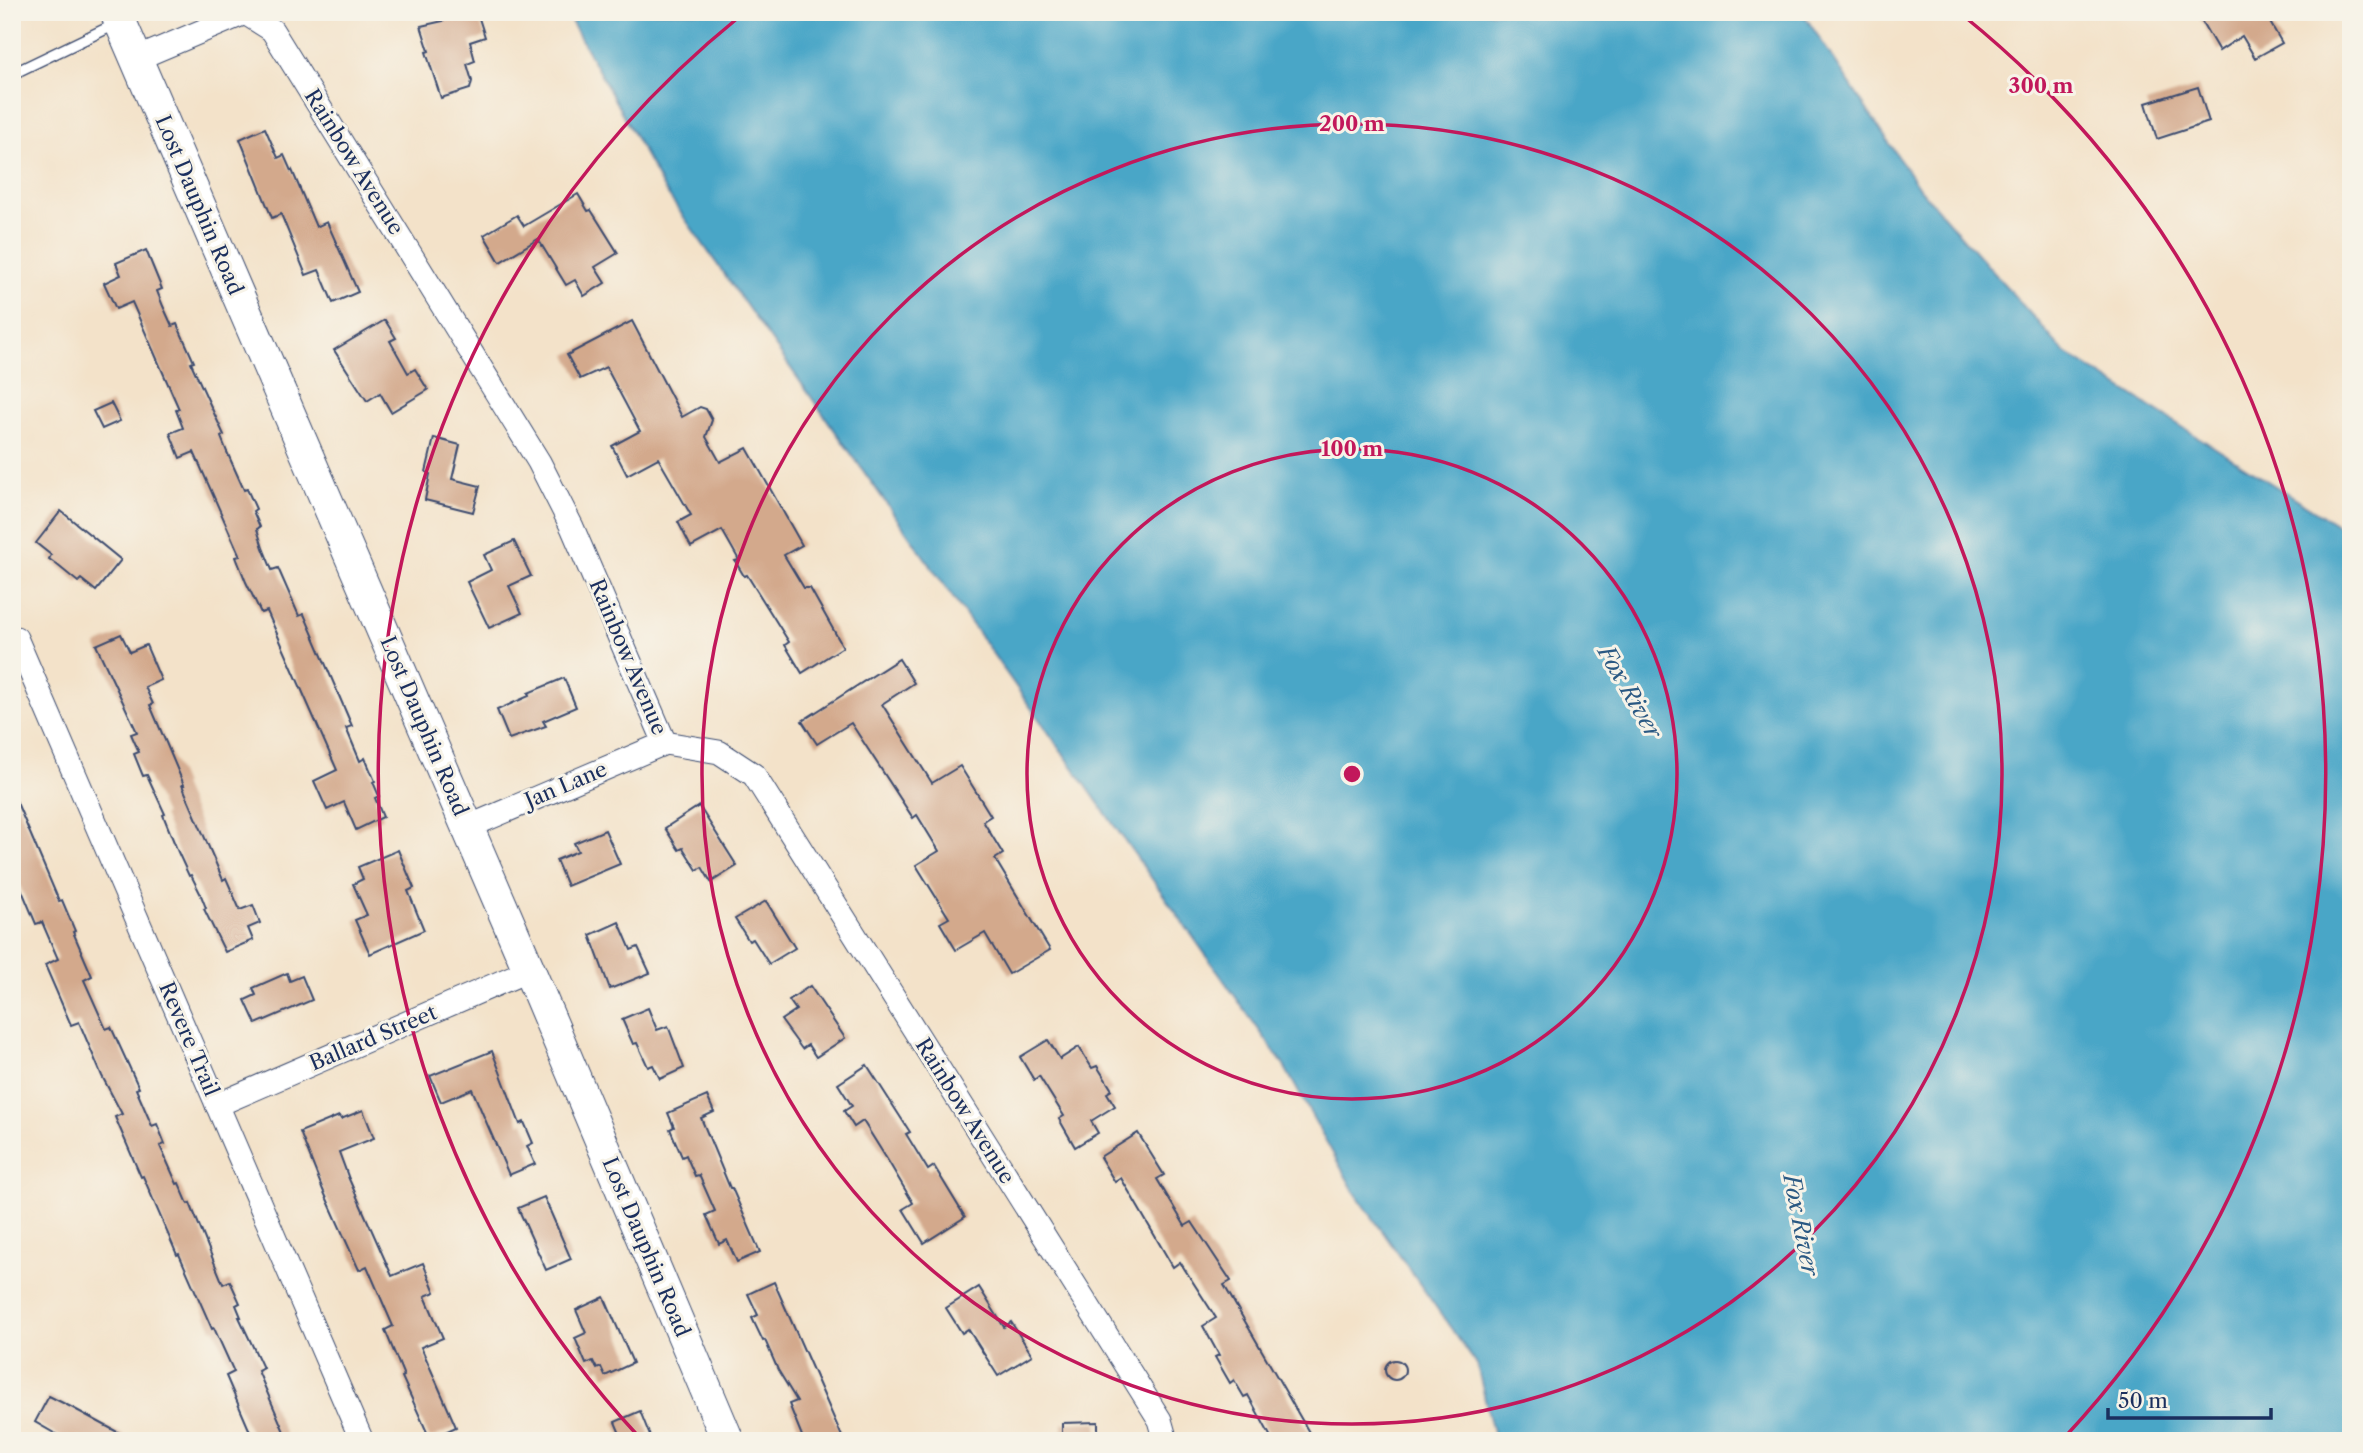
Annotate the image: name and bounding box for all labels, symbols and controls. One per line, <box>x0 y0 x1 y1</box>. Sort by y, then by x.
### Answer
text: 300 m <box>2009 73 2073 98</box>
street label: Rainbow Avenue <box>300 84 409 239</box>
street label: Lost Dauphin Road <box>150 111 249 299</box>
text: 200 m <box>1319 111 1385 136</box>
text: 100 m <box>1321 436 1383 461</box>
street label: Rainbow Avenue <box>584 575 673 739</box>
street label: Lost Dauphin Road <box>375 632 474 820</box>
water label: Fox River <box>1591 639 1669 745</box>
street label: Jan Lane <box>518 756 611 814</box>
centre of rings <box>1340 762 1364 786</box>
street label: Revere Trail <box>154 978 225 1100</box>
street label: Ballard Street <box>305 999 441 1076</box>
street label: Rainbow Avenue <box>911 1033 1020 1188</box>
street label: Lost Dauphin Road <box>597 1153 696 1341</box>
water label: Fox River <box>1777 1170 1825 1279</box>
scale bar <box>2108 1376 2270 1420</box>
text: 50 m <box>2118 1388 2168 1413</box>

